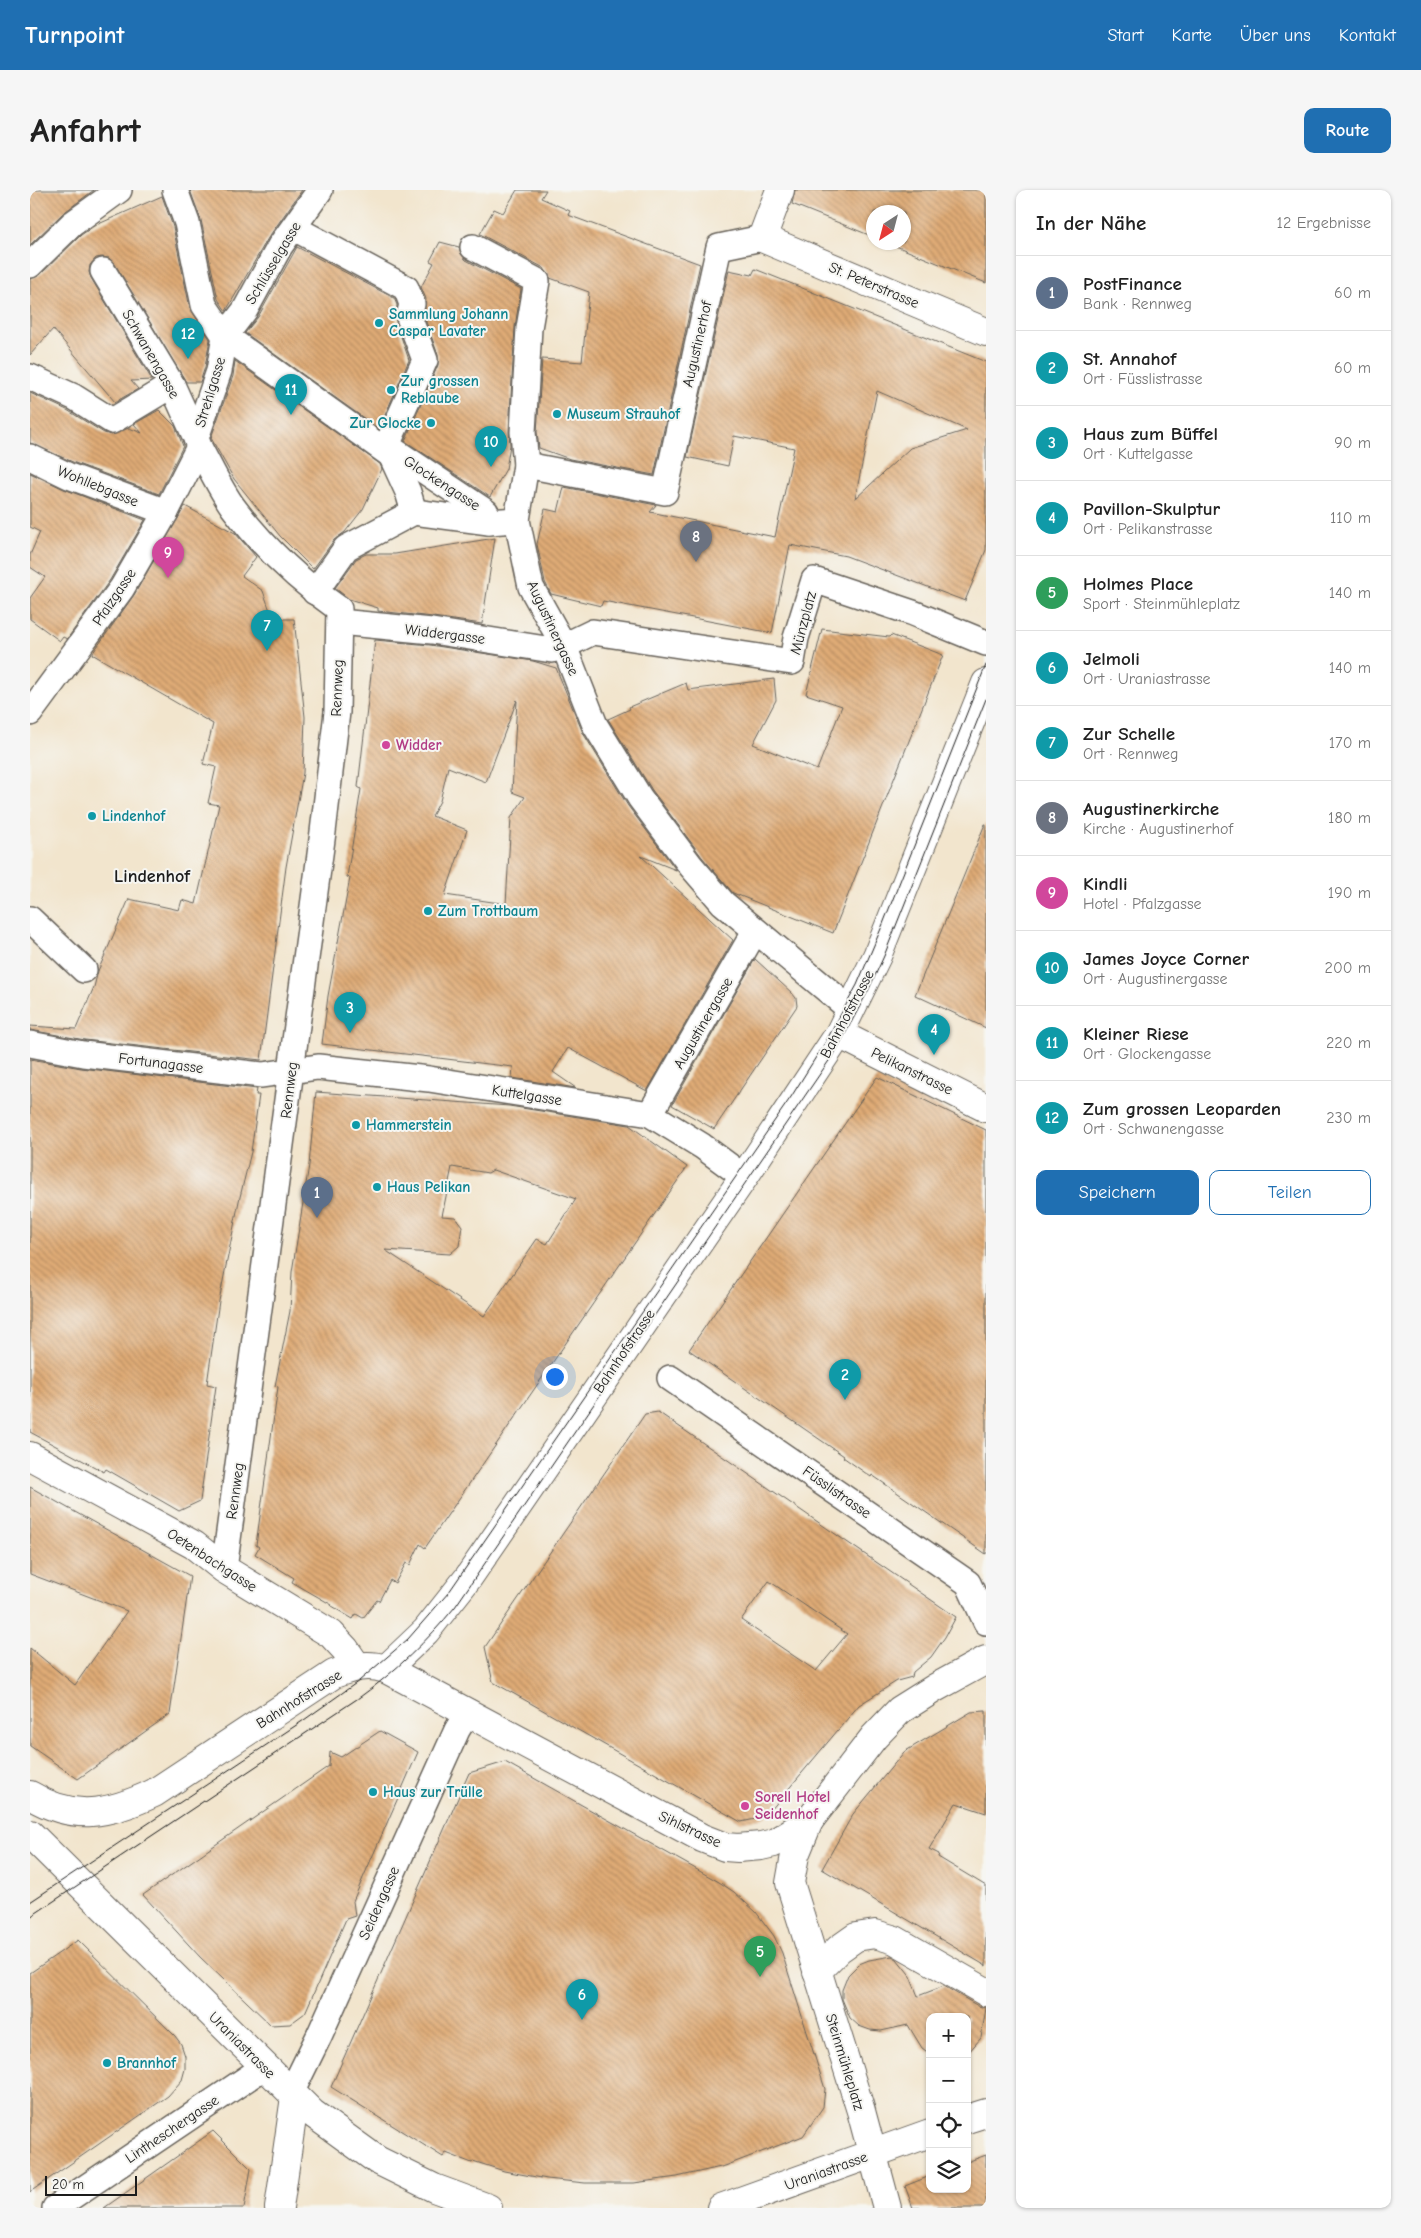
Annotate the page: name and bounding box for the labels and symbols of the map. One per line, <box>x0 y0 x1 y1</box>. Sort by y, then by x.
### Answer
north arrow <box>866 205 911 250</box>
street label: Schlüsselgasse <box>241 218 305 308</box>
street label: St. Peterstrasse <box>826 258 922 312</box>
street label: Augustinerhof <box>678 298 716 389</box>
place label: Sammlung Johann Caspar Lavater <box>389 305 508 340</box>
street label: Schwanengasse <box>118 306 184 402</box>
marker: Sammlung Johann Caspar Lavater <box>373 317 385 329</box>
pin: 12 <box>172 318 204 359</box>
street label: Strehlgasse <box>191 354 229 429</box>
place label: Zur grossen Reblaube <box>401 372 479 407</box>
pin: 11 <box>275 374 307 415</box>
marker: Zur grossen Reblaube <box>385 384 397 396</box>
place label: Museum Strauhof <box>567 405 681 423</box>
marker: Museum Strauhof <box>551 408 563 420</box>
place label: Zur Glocke <box>350 414 421 432</box>
marker: Zur Glocke <box>425 417 437 429</box>
pin: 10 <box>475 426 507 467</box>
street label: Glockengasse <box>400 452 484 515</box>
street label: Wohllebgasse <box>55 462 142 511</box>
pin: 8 <box>680 521 712 562</box>
pin: 9 <box>152 537 184 578</box>
street label: Pfalzgasse <box>88 565 140 629</box>
street label: Augustinergasse <box>523 578 583 679</box>
street label: Münzplatz <box>786 589 820 657</box>
pin: 7 <box>251 610 283 651</box>
street label: Widdergasse <box>404 620 487 648</box>
street label: Rennweg <box>327 659 347 717</box>
place label: Widder <box>396 736 441 754</box>
marker: Widder <box>380 739 392 751</box>
place label: Lindenhof <box>102 807 166 825</box>
marker: Lindenhof <box>86 810 98 822</box>
district label: Lindenhof <box>114 866 191 887</box>
place label: Zum Trottbaum <box>438 902 538 920</box>
marker: Zum Trottbaum <box>422 905 434 917</box>
street label: Bahnhofstrasse <box>816 966 878 1061</box>
street label: Augustinergasse <box>669 974 737 1072</box>
pin: 3 <box>334 992 366 1033</box>
pin: 4 <box>918 1014 950 1055</box>
street label: Pelikanstrasse <box>868 1043 956 1099</box>
street label: Fortunagasse <box>118 1049 205 1077</box>
street label: Rennweg <box>277 1061 301 1119</box>
street label: Kuttelgasse <box>491 1081 564 1109</box>
place label: Hammerstein <box>366 1116 452 1134</box>
marker: Hammerstein <box>350 1119 362 1131</box>
pin: 1 <box>301 1177 333 1218</box>
place label: Haus Pelikan <box>387 1178 471 1196</box>
marker: Haus Pelikan <box>371 1181 383 1193</box>
street label: Bahnhofstrasse <box>589 1305 659 1396</box>
pin: 2 <box>829 1359 861 1400</box>
your location <box>542 1364 568 1390</box>
street label: Rennweg <box>222 1462 248 1520</box>
street label: Füsslistrasse <box>799 1462 875 1522</box>
street label: Oetenbachgasse <box>164 1524 261 1596</box>
street label: Bahnhofstrasse <box>253 1665 345 1732</box>
place label: Haus zur Trülle <box>383 1783 483 1801</box>
marker: Haus zur Trülle <box>367 1786 379 1798</box>
place label: Sorell Hotel Seidenhof <box>755 1788 830 1823</box>
marker: Sorell Hotel Seidenhof <box>739 1800 751 1812</box>
street label: Sihlstrasse <box>656 1807 725 1851</box>
street label: Seidengasse <box>355 1863 403 1943</box>
pin: 5 <box>744 1936 776 1977</box>
pin: 6 <box>566 1979 598 2020</box>
street label: Uraniastrasse <box>205 2008 280 2083</box>
street label: Steinmühleplatz <box>822 2012 868 2113</box>
place label: Brannhof <box>117 2054 177 2072</box>
marker: Brannhof <box>101 2057 113 2069</box>
street label: Lintheschergasse <box>122 2091 223 2167</box>
street label: Uraniastrasse <box>782 2147 870 2194</box>
scale bar <box>45 2173 138 2196</box>

